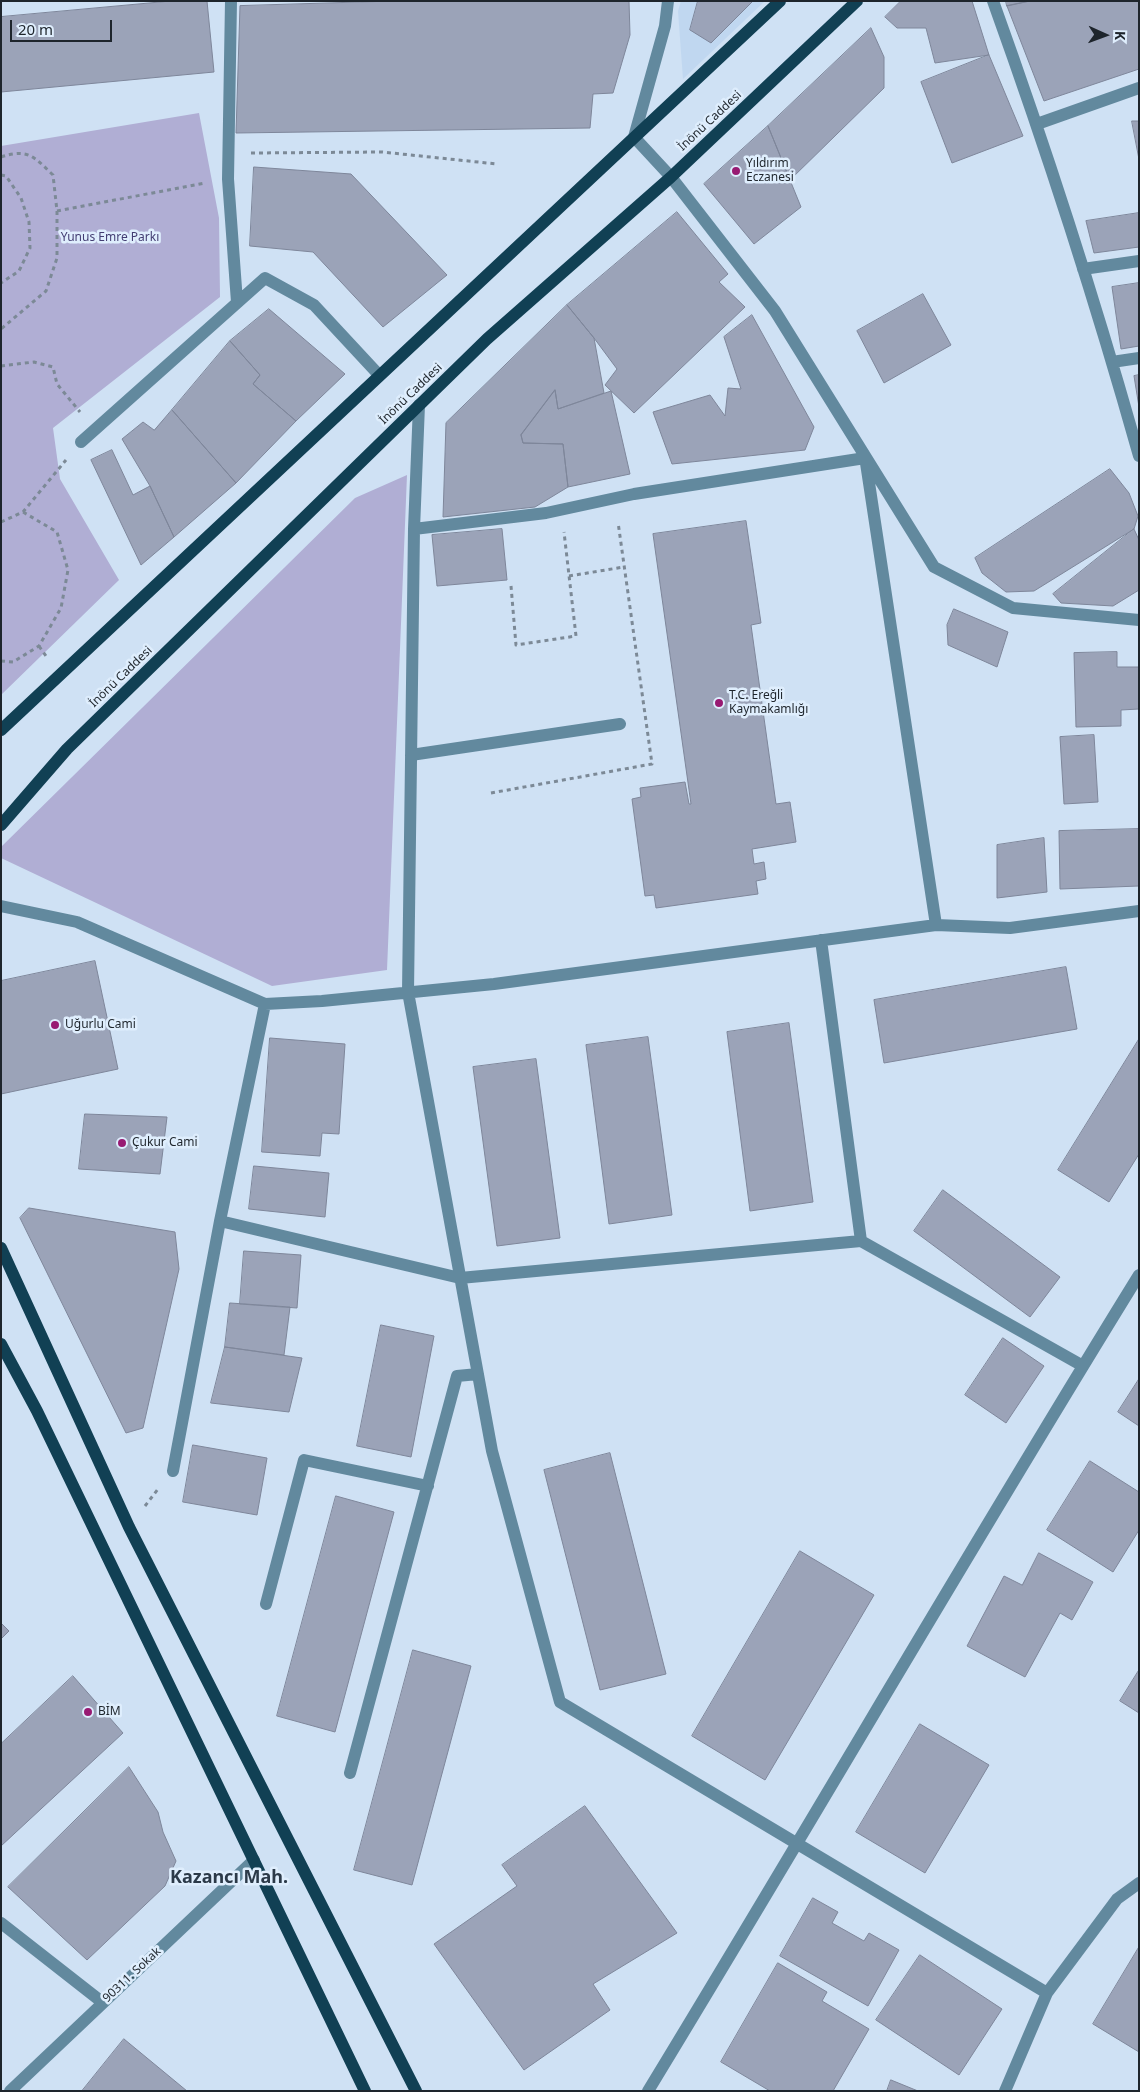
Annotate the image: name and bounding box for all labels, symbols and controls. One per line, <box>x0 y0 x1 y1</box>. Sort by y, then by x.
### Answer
scale bar <box>12 10 115 42</box>
north arrow <box>1080 10 1130 60</box>
text: 20 m <box>18 19 53 39</box>
text: K <box>1111 31 1130 41</box>
street label: İnönü Caddesi <box>675 88 745 154</box>
place label: Yıldırım Eczanesi <box>746 157 794 185</box>
marker: Yıldırım Eczanesi <box>730 165 742 177</box>
park label: Yunus Emre Parkı <box>61 231 159 245</box>
street label: İnönü Caddesi <box>377 361 445 427</box>
street label: İnönü Caddesi <box>87 644 155 710</box>
place label: T.C. Ereğli Kaymakamlığı <box>729 689 808 717</box>
marker: T.C. Ereğli Kaymakamlığı <box>713 697 725 709</box>
place label: Uğurlu Cami <box>65 1018 136 1032</box>
marker: Uğurlu Cami <box>49 1019 61 1031</box>
place label: Çukur Cami <box>132 1136 198 1150</box>
marker: Çukur Cami <box>116 1137 128 1149</box>
place label: BİM <box>98 1705 121 1719</box>
marker: BİM <box>82 1706 94 1718</box>
district label: Kazancı Mah. <box>170 1867 288 1889</box>
street label: 90311. Sokak <box>100 1944 164 2006</box>

